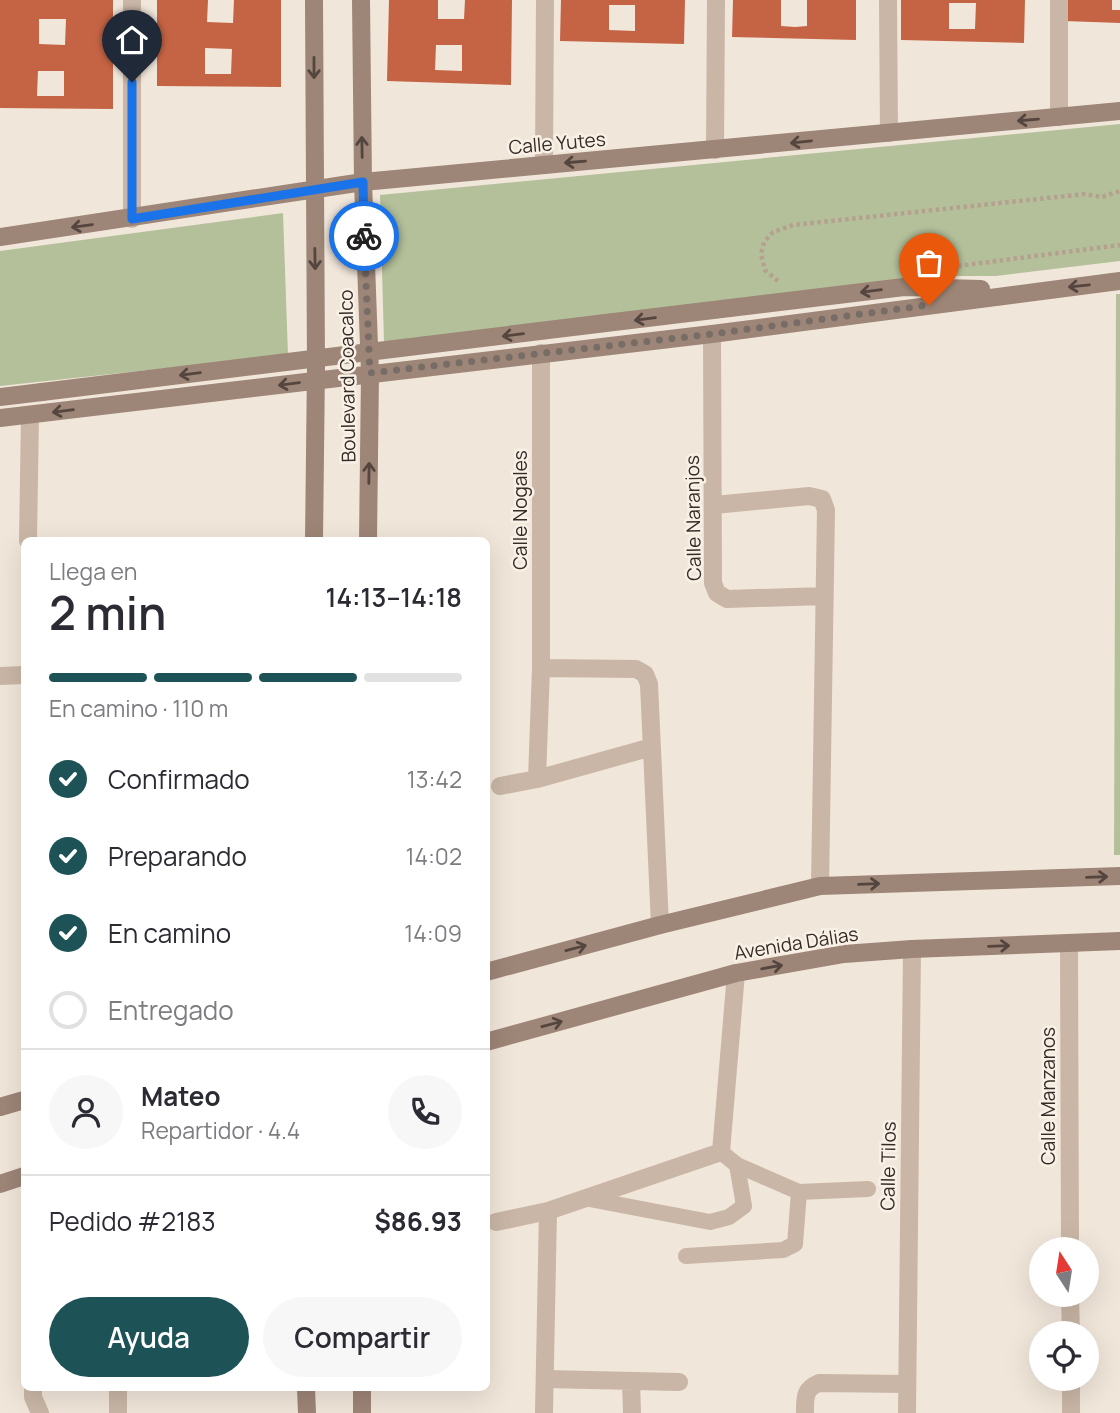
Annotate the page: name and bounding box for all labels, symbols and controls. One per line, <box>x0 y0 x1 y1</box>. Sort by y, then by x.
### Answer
pin <box>102 10 162 82</box>
icon: home <box>113 21 151 59</box>
one-way arrow <box>307 56 321 79</box>
one-way arrow <box>1017 114 1040 127</box>
street label: Calle Yutes <box>507 126 607 160</box>
one-way arrow <box>355 136 369 159</box>
one-way arrow <box>790 136 813 149</box>
one-way arrow <box>564 156 586 169</box>
courier <box>329 201 399 271</box>
icon: bike <box>345 217 383 255</box>
one-way arrow <box>71 220 94 233</box>
pin <box>899 233 959 305</box>
icon: bag <box>910 244 948 282</box>
one-way arrow <box>308 247 322 270</box>
one-way arrow <box>1068 279 1090 292</box>
one-way arrow <box>860 284 883 297</box>
street label: Boulevard Coacalco <box>332 289 362 463</box>
one-way arrow <box>634 312 657 325</box>
one-way arrow <box>502 328 525 341</box>
one-way arrow <box>179 368 202 381</box>
one-way arrow <box>278 377 300 390</box>
one-way arrow <box>52 405 75 418</box>
street label: Calle Nogales <box>507 450 533 570</box>
street label: Calle Naranjos <box>679 455 707 581</box>
one-way arrow <box>362 461 376 484</box>
text: Llega en <box>49 555 137 587</box>
text: 14:13–14:18 <box>325 579 462 615</box>
text: 2 min <box>49 581 166 644</box>
text: En camino · 110 m <box>49 692 228 724</box>
icon: check <box>49 760 87 798</box>
text: Confirmado <box>108 761 250 797</box>
text: 13:42 <box>407 763 462 795</box>
icon: check <box>49 837 87 875</box>
text: Preparando <box>108 838 247 874</box>
text: 14:02 <box>405 840 462 872</box>
one-way arrow <box>1085 870 1108 883</box>
one-way arrow <box>857 878 880 891</box>
icon: check <box>49 914 87 952</box>
text: En camino <box>108 915 231 951</box>
text: 14:09 <box>404 917 462 949</box>
street label: Avenida Dálias <box>732 920 860 966</box>
one-way arrow <box>987 939 1010 952</box>
one-way arrow <box>564 941 587 954</box>
one-way arrow <box>760 960 783 973</box>
text: Entregado <box>108 992 234 1028</box>
one-way arrow <box>540 1017 563 1030</box>
street label: Calle Manzanos <box>1035 1027 1061 1165</box>
button: person <box>49 1075 123 1149</box>
button: phone <box>388 1075 462 1149</box>
text: Mateo <box>141 1078 220 1114</box>
text: Repartidor · 4.4 <box>141 1114 300 1146</box>
street label: Calle Tilos <box>874 1121 902 1211</box>
text: Pedido #2183 <box>49 1203 216 1239</box>
text: $86.93 <box>374 1203 462 1239</box>
north arrow <box>1029 1237 1099 1307</box>
map controls <box>1029 1237 1099 1391</box>
button: Ayuda <box>49 1297 249 1377</box>
button: Compartir <box>263 1297 462 1377</box>
button: locate <box>1029 1321 1099 1391</box>

